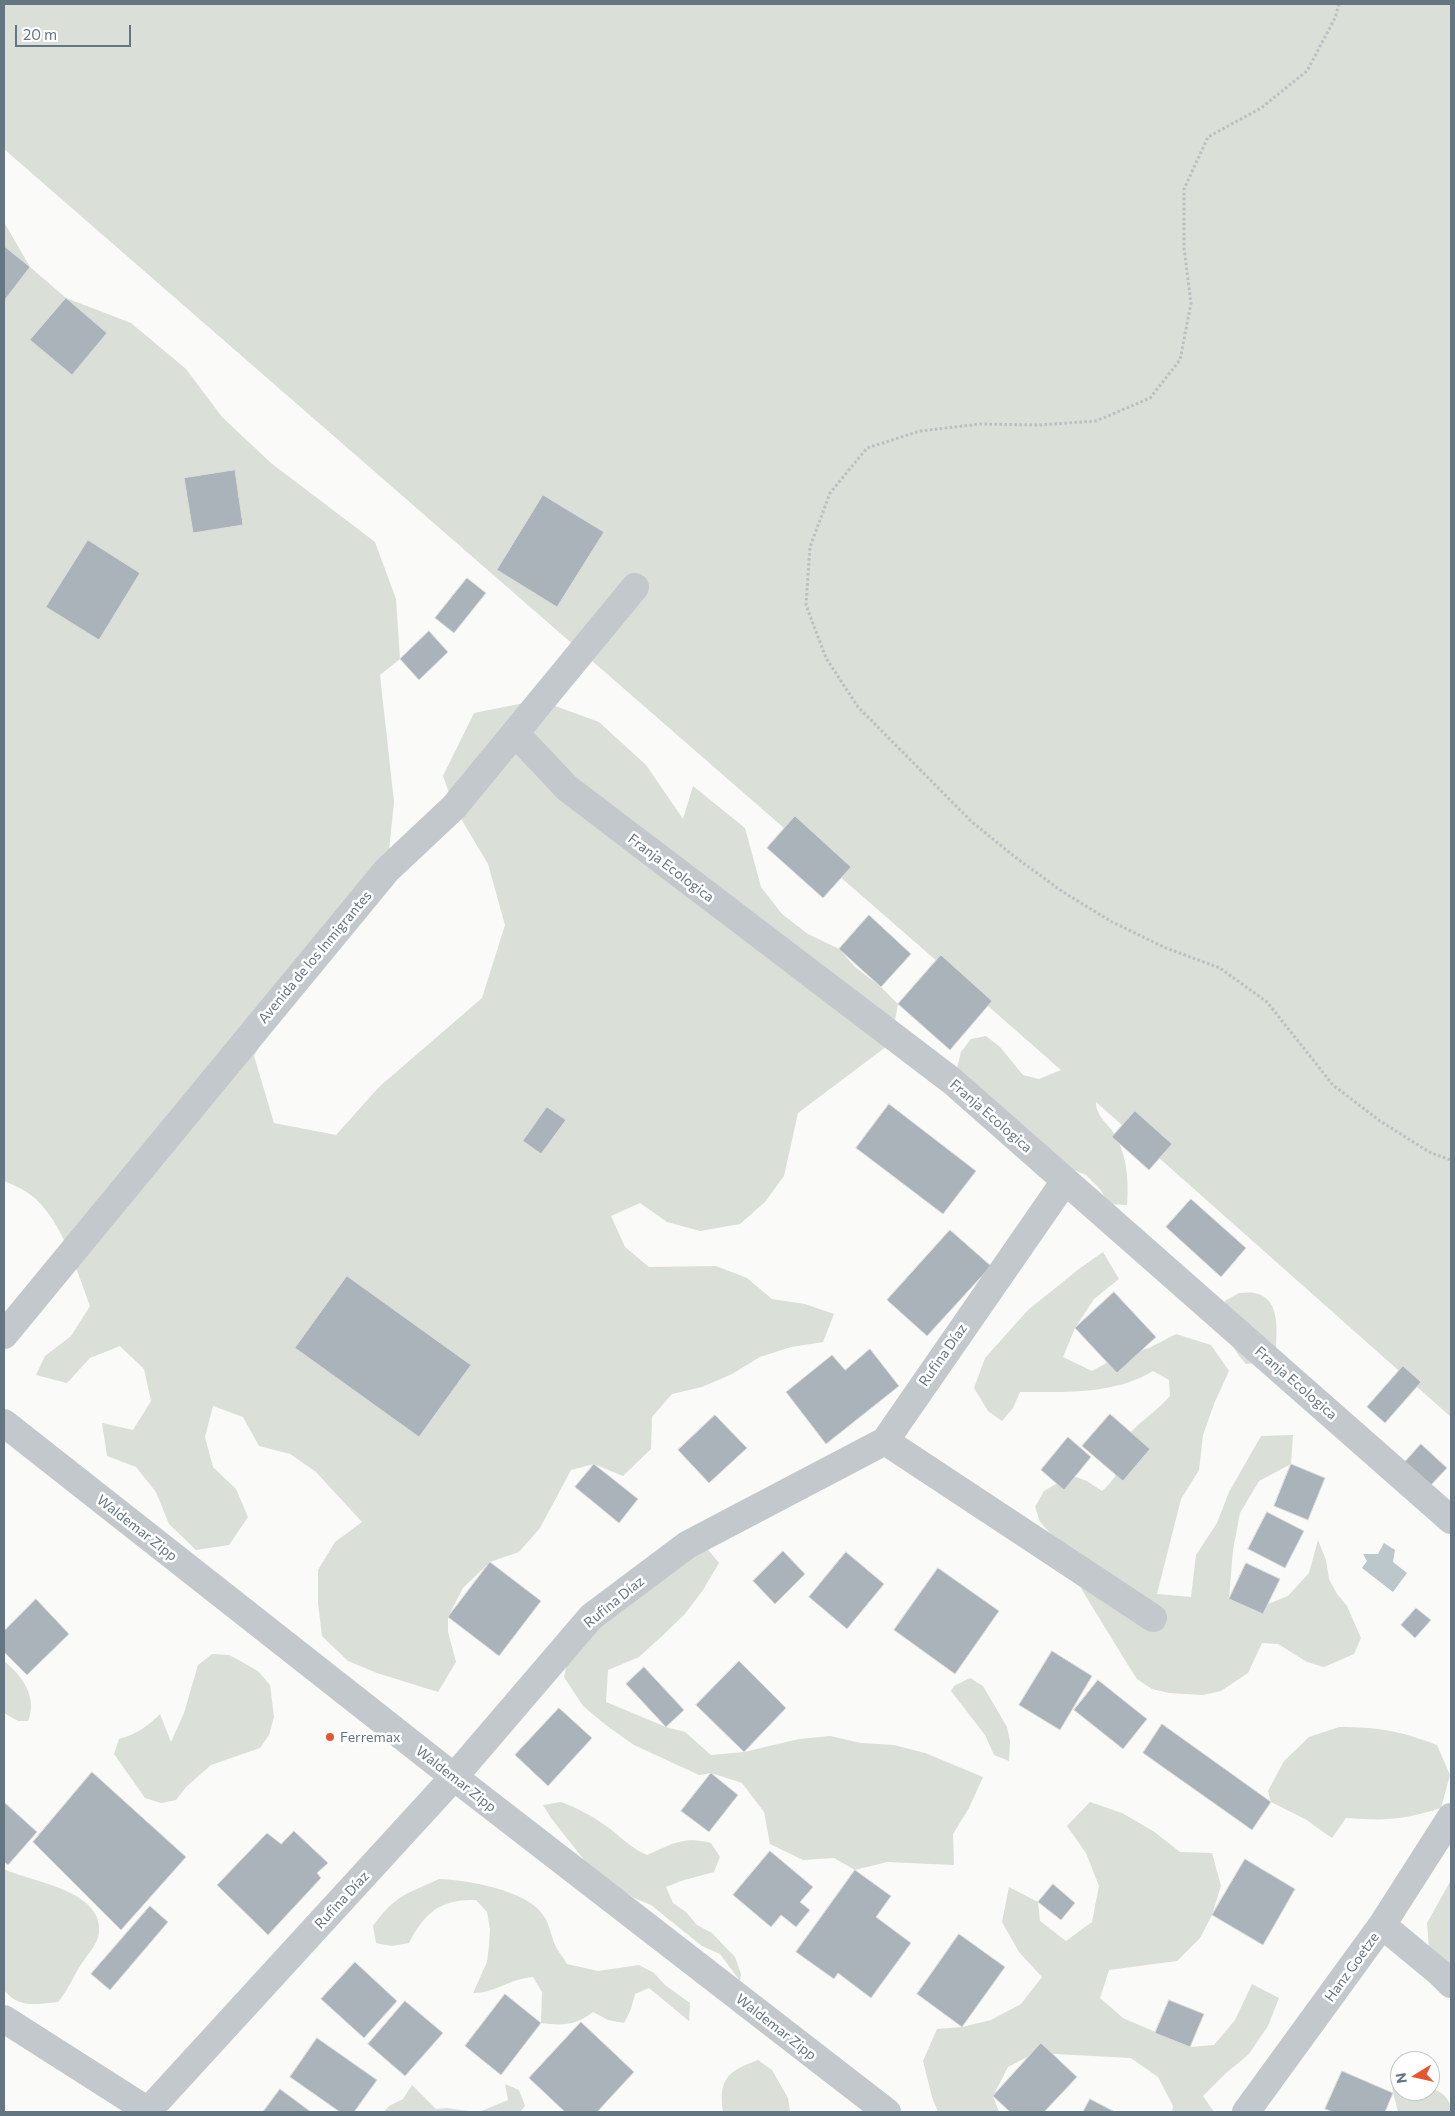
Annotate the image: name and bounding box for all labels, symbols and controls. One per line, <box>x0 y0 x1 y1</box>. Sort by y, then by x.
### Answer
scale bar <box>18 15 134 47</box>
text: 20 m <box>23 25 57 43</box>
street label: Franja Ecologica <box>625 830 717 906</box>
street label: Avenida de los Inmigrantes <box>255 887 375 1027</box>
street label: Franja Ecologica <box>947 1076 1035 1156</box>
street label: Rufina Díaz <box>915 1321 971 1389</box>
street label: Franja Ecologica <box>1252 1343 1340 1423</box>
street label: Waldemar Zipp <box>94 1491 180 1565</box>
street label: Rufina Díaz <box>581 1573 647 1631</box>
place label: Ferremax <box>340 1729 400 1745</box>
marker: Ferremax <box>324 1731 336 1743</box>
street label: Waldemar Zipp <box>413 1742 499 1816</box>
street label: Rufina Díaz <box>311 1868 373 1932</box>
street label: Hanz Goetze <box>1321 1929 1383 2005</box>
street label: Waldemar Zipp <box>733 1990 819 2064</box>
north arrow <box>1390 2051 1440 2101</box>
text: N <box>1391 2072 1410 2085</box>

